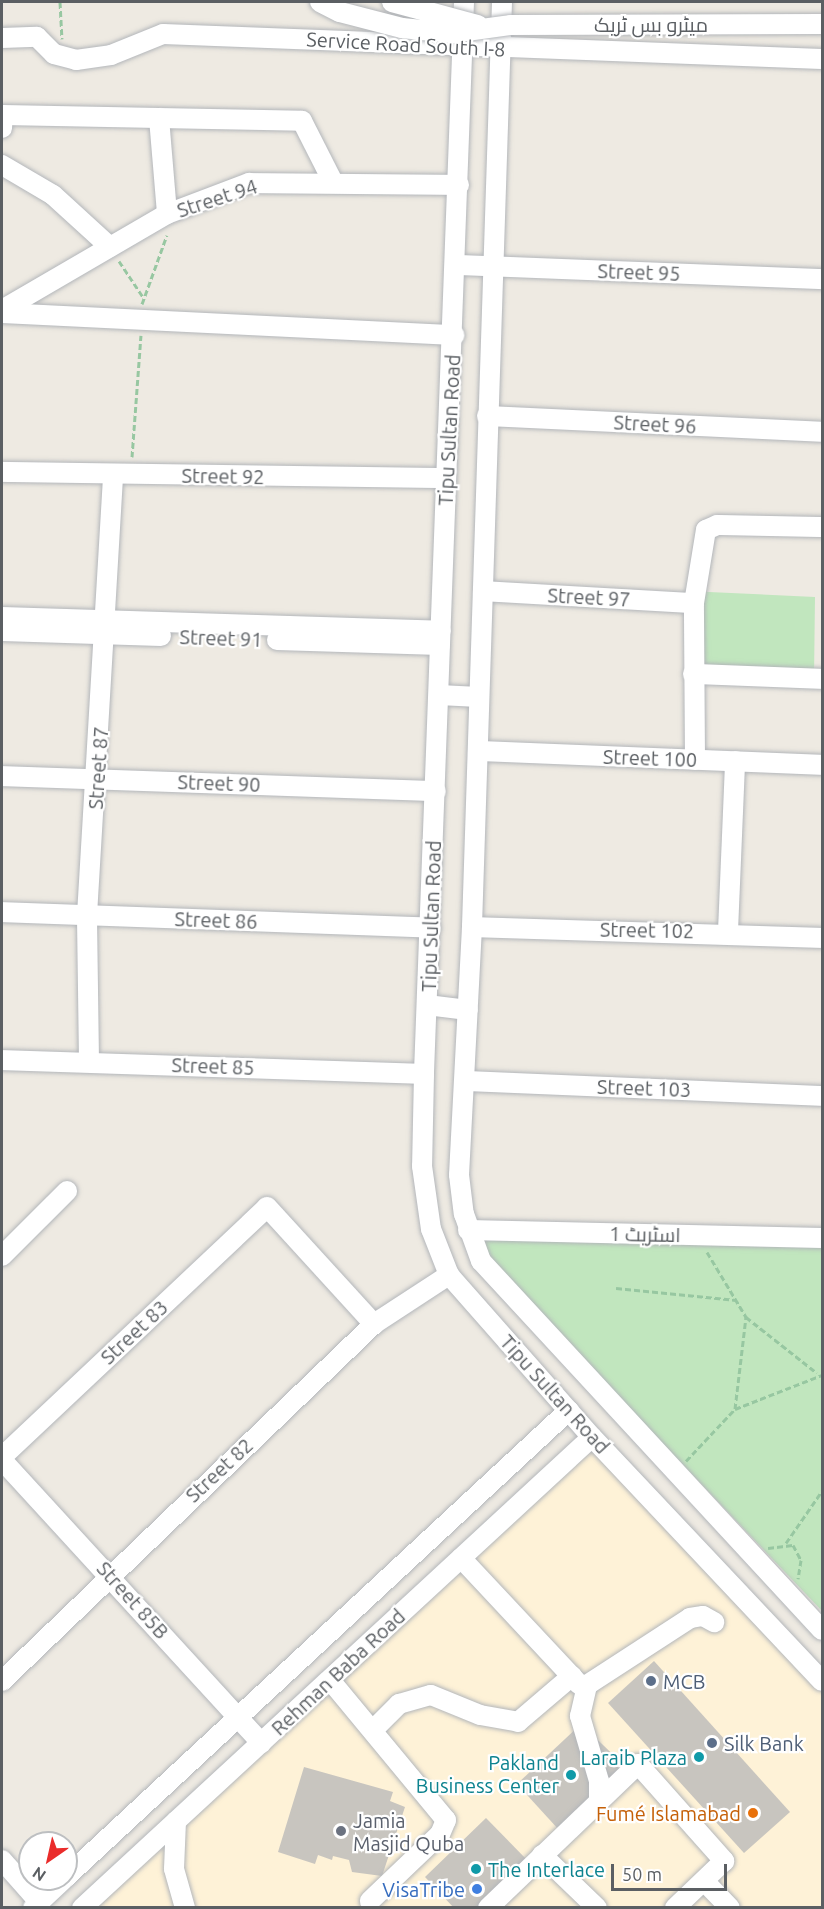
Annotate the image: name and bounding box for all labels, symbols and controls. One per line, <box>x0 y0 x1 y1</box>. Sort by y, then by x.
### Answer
street label: میٹرو بس ٹریک <box>594 12 708 36</box>
street label: Service Road South I-8 <box>306 27 506 61</box>
street label: Street 94 <box>174 174 260 222</box>
street label: Street 95 <box>597 259 681 285</box>
street label: Tipu Sultan Road <box>433 354 465 506</box>
street label: Street 96 <box>613 410 697 438</box>
street label: Street 92 <box>181 463 265 489</box>
street label: Street 97 <box>547 583 631 611</box>
street label: Street 91 <box>179 625 263 651</box>
street label: Street 87 <box>83 726 113 810</box>
street label: Street 100 <box>602 744 698 772</box>
street label: Street 90 <box>177 770 261 796</box>
street label: Tipu Sultan Road <box>416 840 446 992</box>
street label: Street 86 <box>174 907 258 933</box>
street label: Street 102 <box>600 917 694 943</box>
street label: Street 85 <box>171 1053 255 1079</box>
street label: Street 103 <box>596 1074 692 1102</box>
street label: اسٹریٹ 1 <box>609 1221 681 1247</box>
street label: Street 83 <box>95 1295 173 1369</box>
street label: Tipu Sultan Road <box>495 1330 615 1458</box>
street label: Street 82 <box>180 1433 258 1507</box>
street label: Street 85B <box>92 1556 174 1644</box>
street label: Rehman Baba Road <box>266 1604 410 1740</box>
place label: MCB <box>663 1669 705 1693</box>
marker: MCB <box>644 1674 658 1688</box>
place label: Silk Bank <box>724 1731 804 1755</box>
marker: Silk Bank <box>705 1736 719 1750</box>
place label: Laraib Plaza <box>581 1745 687 1769</box>
marker: Laraib Plaza <box>692 1750 706 1764</box>
place label: Pakland Business Center <box>416 1751 559 1798</box>
marker: Pakland Business Center <box>564 1768 578 1782</box>
place label: Fumé Islamabad <box>596 1801 741 1825</box>
marker: Fumé Islamabad <box>746 1806 760 1820</box>
place label: Jamia Masjid Quba <box>353 1808 464 1855</box>
marker: Jamia Masjid Quba <box>334 1824 348 1838</box>
north arrow <box>18 1831 78 1891</box>
scale bar <box>614 1852 730 1890</box>
place label: The Interlace <box>488 1857 605 1881</box>
marker: The Interlace <box>469 1862 483 1876</box>
text: N <box>29 1863 49 1885</box>
text: 50 m <box>622 1864 662 1884</box>
place label: VisaTribe <box>382 1877 465 1901</box>
marker: VisaTribe <box>470 1882 484 1896</box>

